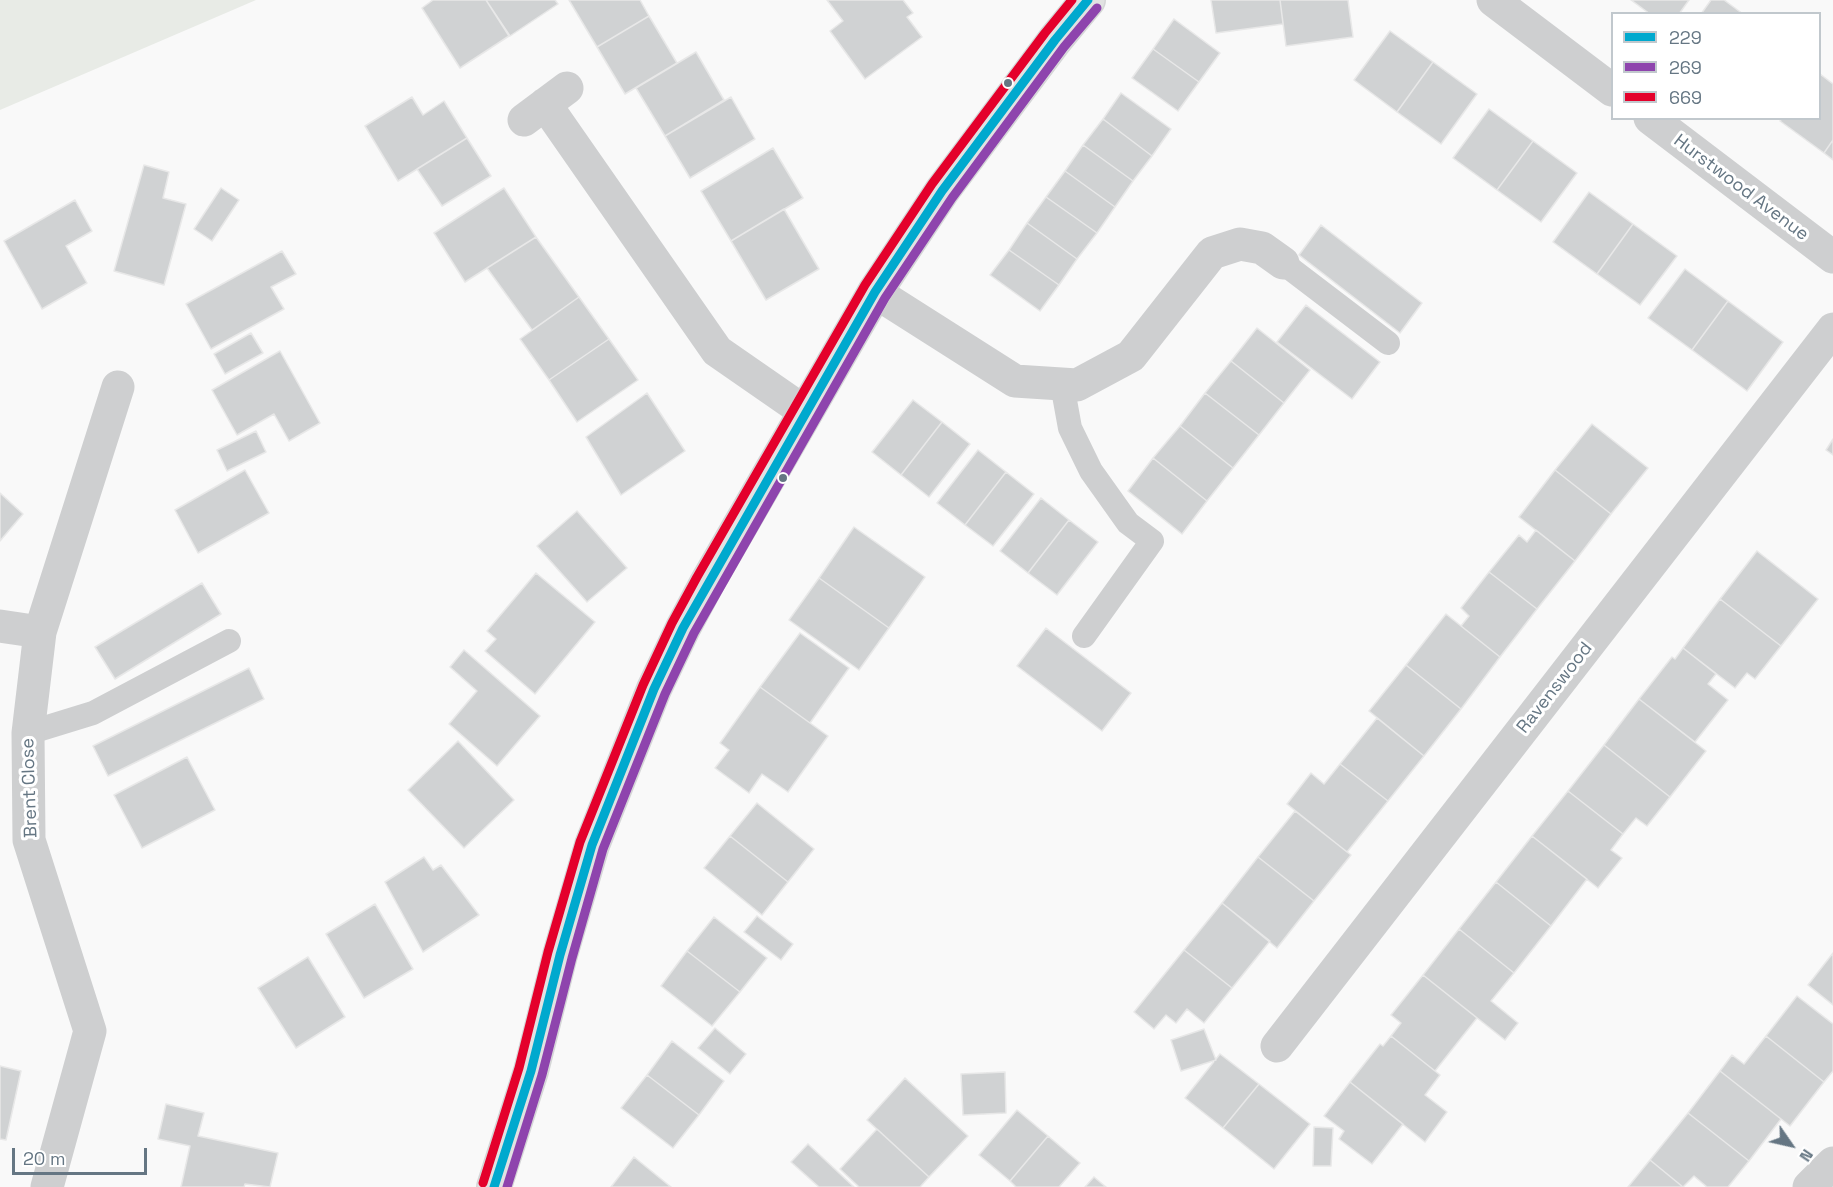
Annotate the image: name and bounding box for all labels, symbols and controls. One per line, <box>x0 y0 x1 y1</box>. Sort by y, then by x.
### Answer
legend <box>1611 12 1821 120</box>
text: 229 <box>1669 26 1702 49</box>
text: 269 <box>1669 56 1702 79</box>
unlabelled marker <box>1002 77 1014 89</box>
text: 669 <box>1669 86 1702 109</box>
street label: Hurstwood Avenue <box>1669 130 1813 246</box>
unlabelled marker <box>777 472 789 484</box>
street label: Ravenswood <box>1513 638 1597 738</box>
street label: Brent Close <box>17 738 43 838</box>
north arrow <box>1761 1115 1821 1175</box>
scale bar <box>15 1136 150 1174</box>
text: N <box>1795 1145 1818 1166</box>
text: 20 m <box>23 1147 66 1170</box>

